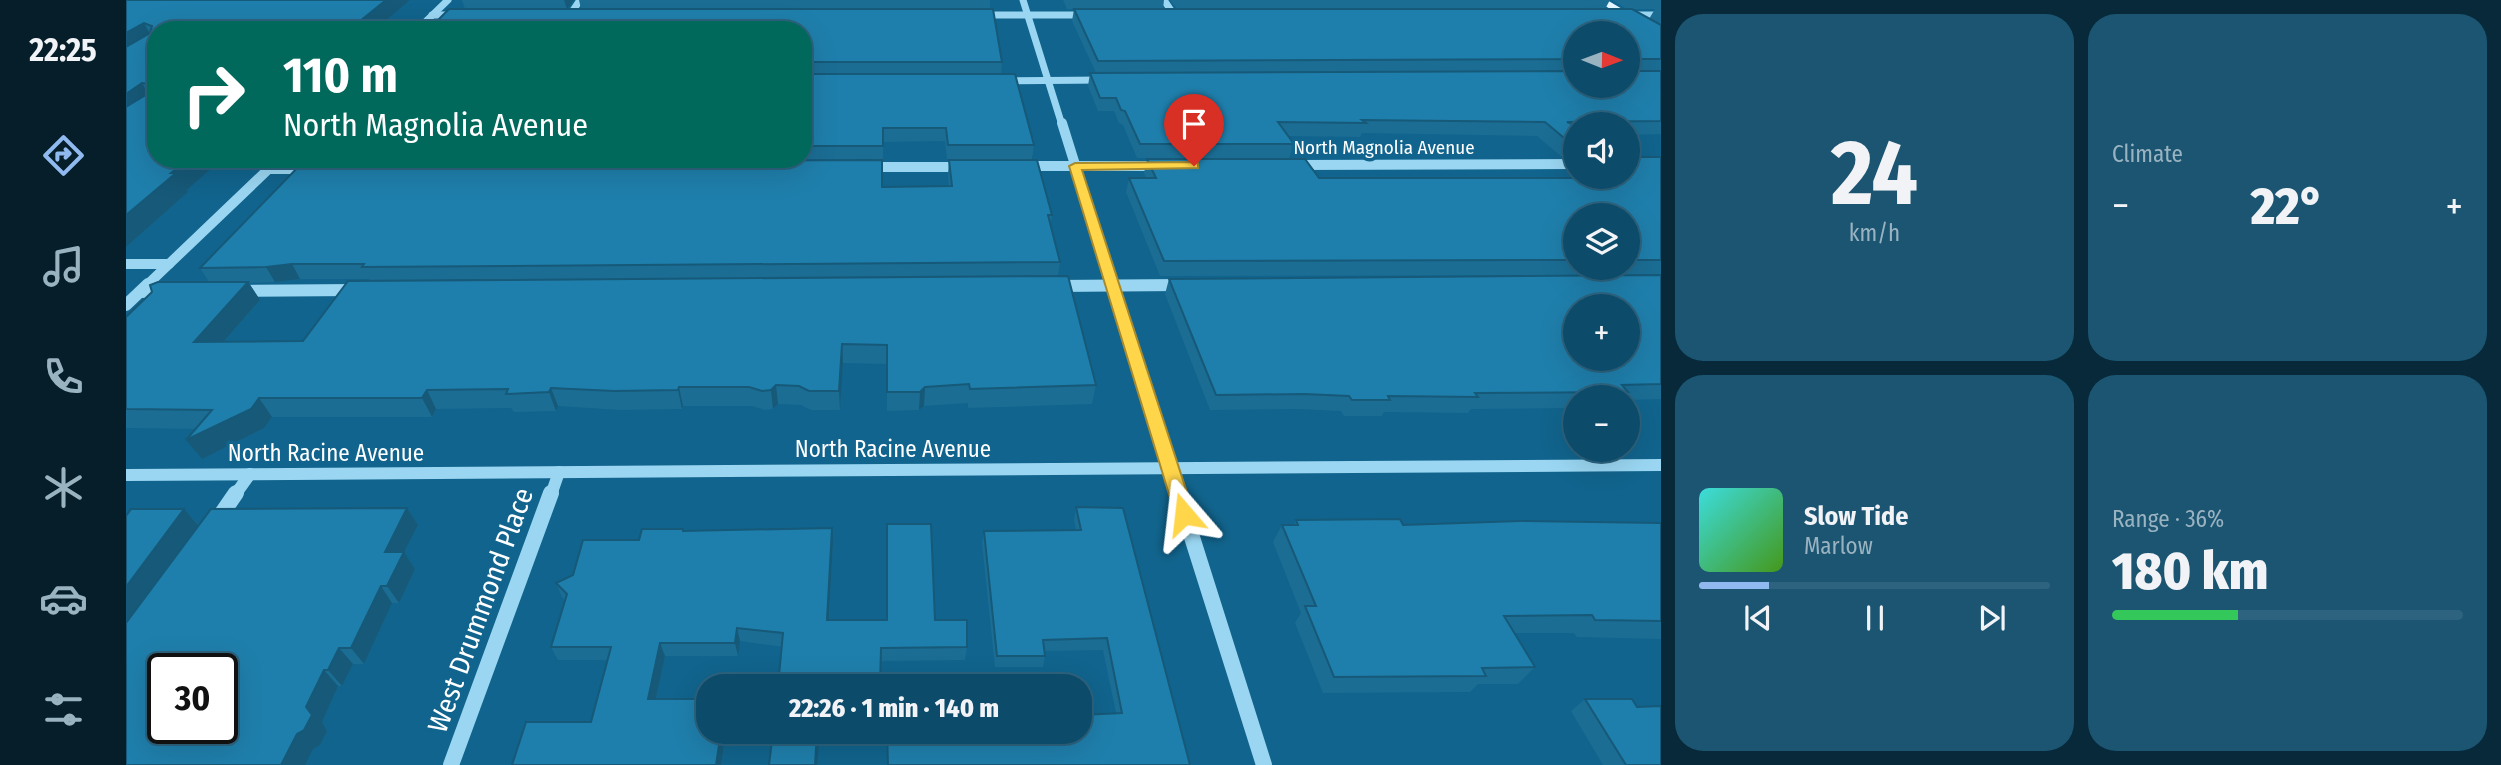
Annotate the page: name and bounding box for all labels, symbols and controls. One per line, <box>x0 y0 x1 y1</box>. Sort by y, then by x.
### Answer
north arrow <box>1563 21 1640 98</box>
map controls <box>1563 21 1640 462</box>
text: 22:25 <box>29 31 97 69</box>
text: 110 m <box>283 46 398 105</box>
icon: right <box>168 49 259 140</box>
pin <box>1164 94 1224 166</box>
icon: arrive <box>1175 105 1213 143</box>
text: North Magnolia Avenue <box>283 106 588 144</box>
button: sound <box>1563 112 1640 189</box>
text: 24 <box>1831 119 1918 228</box>
icon: directions <box>39 131 88 180</box>
street label: North Magnolia Avenue <box>1293 136 1475 159</box>
text: Climate <box>2112 140 2183 168</box>
text: 22° <box>2251 175 2324 238</box>
text: − <box>2112 183 2129 229</box>
text: + <box>2446 183 2463 229</box>
button: layers <box>1563 203 1640 280</box>
text: km/h <box>1849 219 1900 247</box>
icon: music <box>39 242 88 291</box>
button: + <box>1563 294 1640 371</box>
icon: phone <box>39 352 88 401</box>
button: − <box>1563 385 1640 462</box>
street label: North Racine Avenue <box>795 435 991 463</box>
street label: North Racine Avenue <box>228 439 424 467</box>
icon: climate <box>39 463 88 512</box>
position arrow <box>1147 477 1221 551</box>
street label: West Drummond Place <box>421 483 540 737</box>
text: Slow Tide <box>1804 501 1908 532</box>
text: Range · 36% <box>2112 505 2224 533</box>
text: Marlow <box>1804 532 1873 560</box>
text: 180 km <box>2112 540 2268 603</box>
icon: car <box>39 574 88 623</box>
icon: previous <box>1739 599 1777 637</box>
icon: pause <box>1856 599 1894 637</box>
icon: next <box>1973 599 2011 637</box>
speed limit sign: 30 <box>147 653 238 744</box>
icon: filters <box>39 685 88 734</box>
text: 22:26 · 1 min · 140 m <box>789 693 999 724</box>

